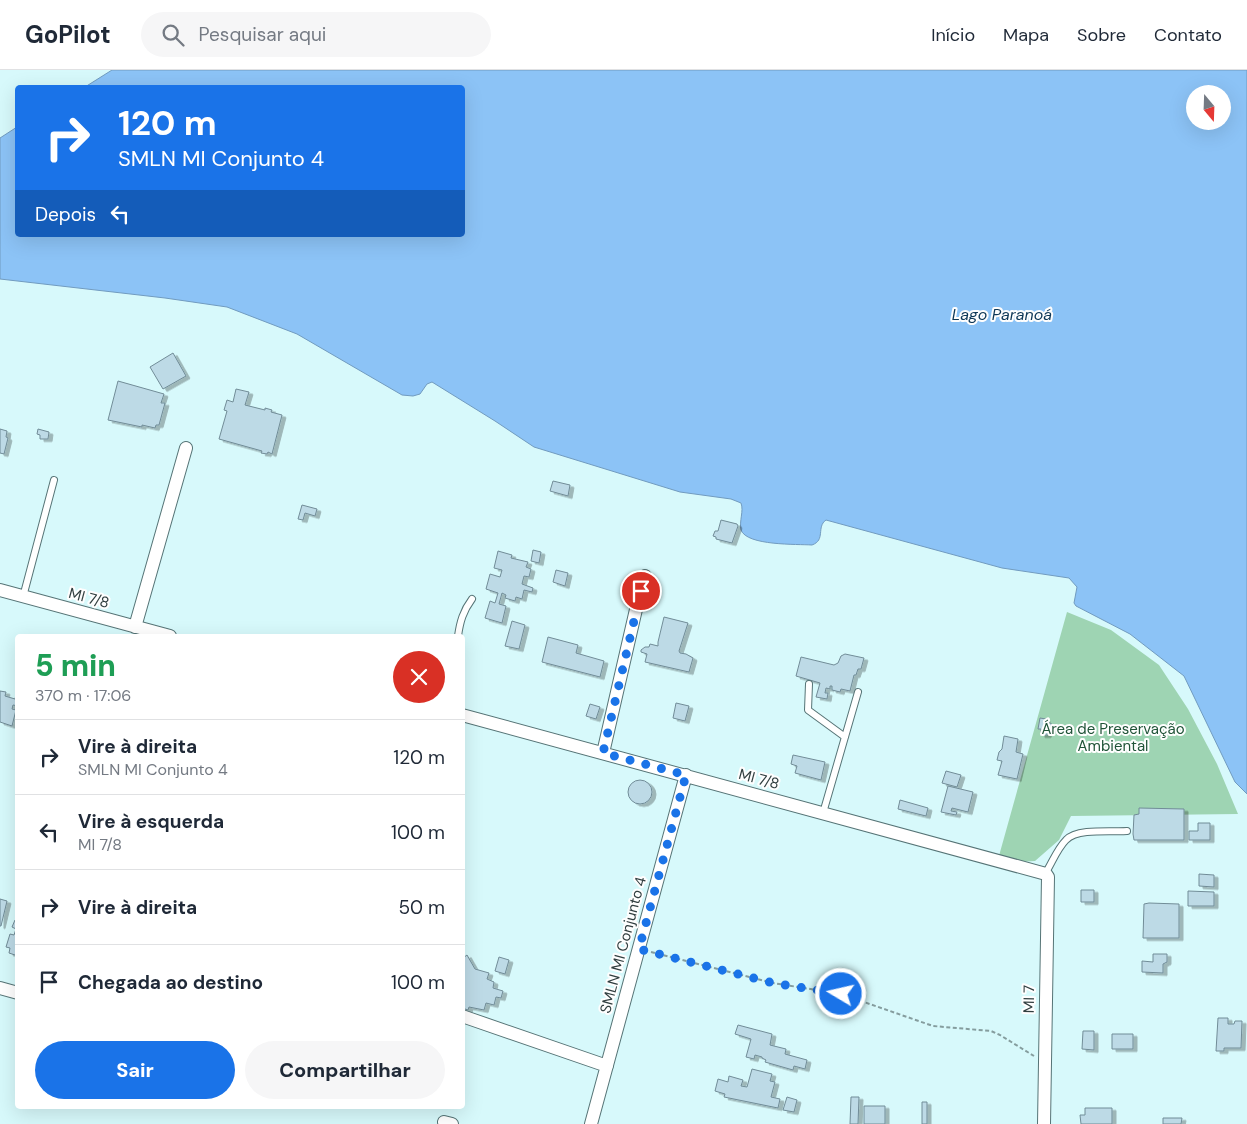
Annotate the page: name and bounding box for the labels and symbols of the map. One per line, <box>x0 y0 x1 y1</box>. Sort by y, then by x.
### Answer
north arrow <box>1186 85 1231 130</box>
water label: Lago Paranoá <box>952 304 1052 325</box>
pin <box>620 570 662 612</box>
street label: MI 7/8 <box>66 583 112 613</box>
park label: Área de Preservação Ambiental <box>1041 719 1185 756</box>
street label: MI 7/8 <box>736 764 782 794</box>
street label: SMLN MI Conjunto 4 <box>595 875 651 1015</box>
position arrow <box>814 967 866 1019</box>
street label: MI 7 <box>1019 985 1039 1013</box>

